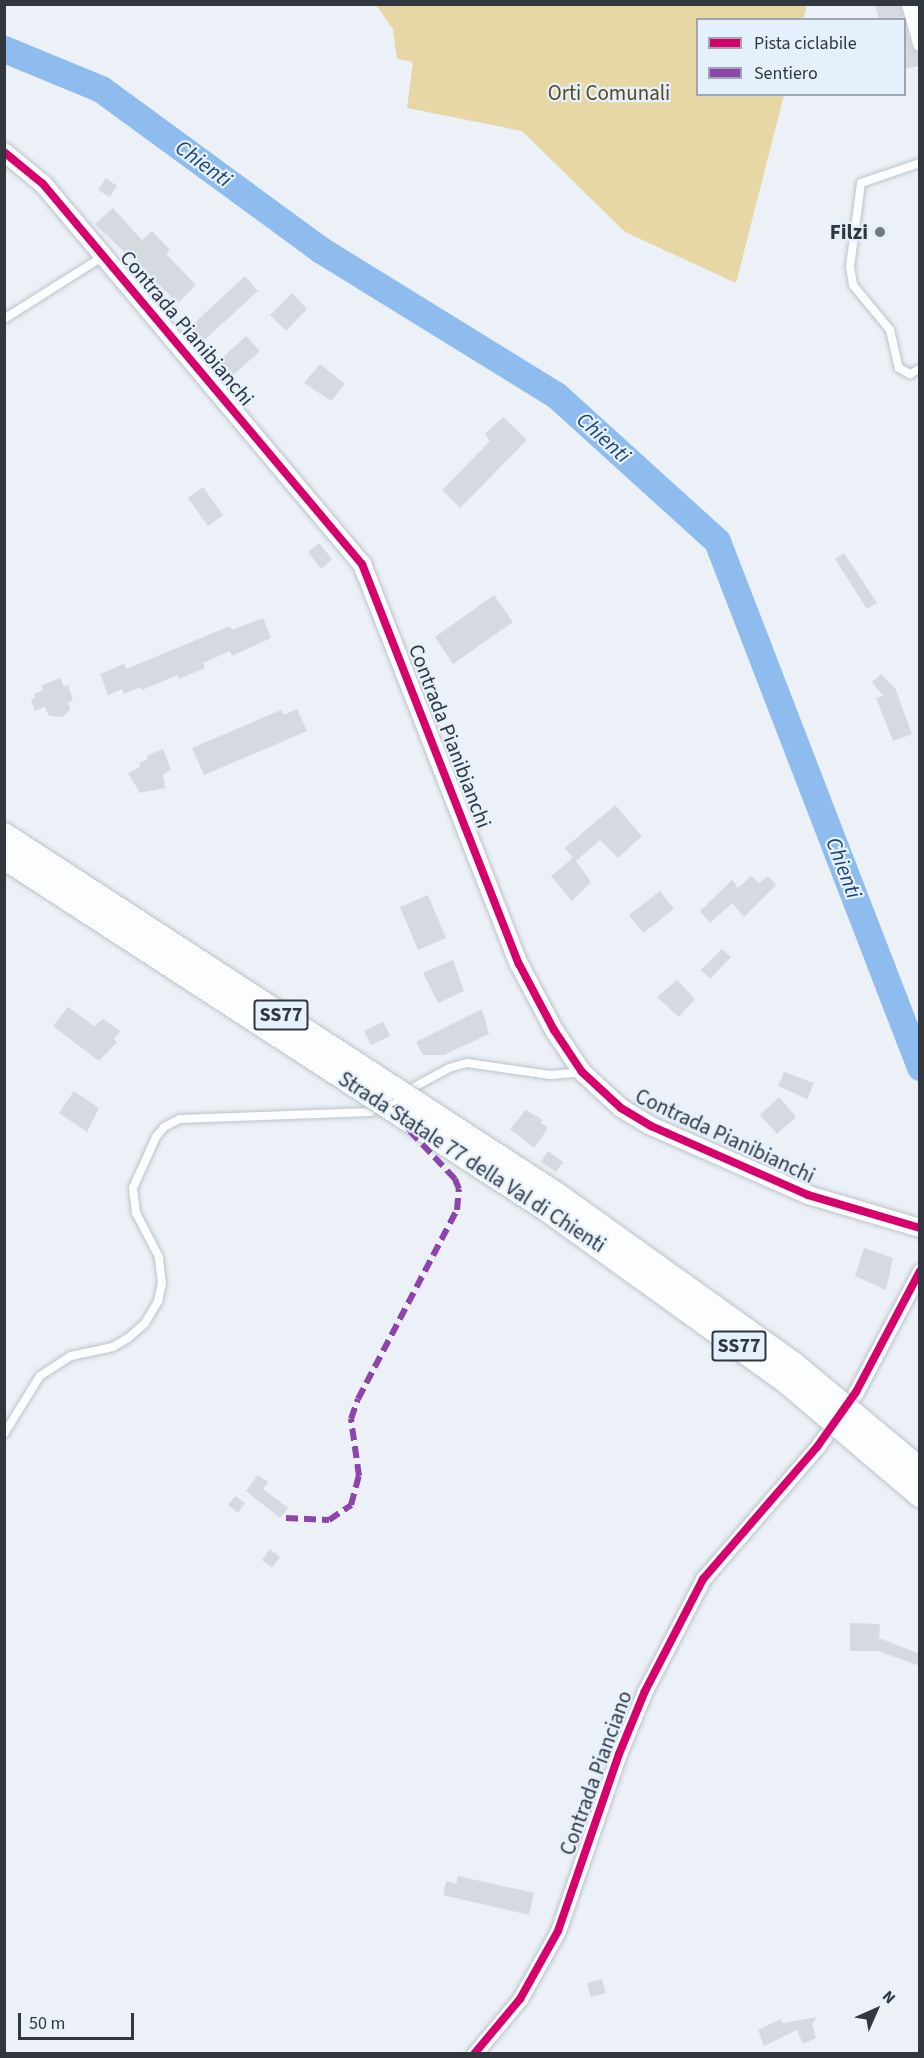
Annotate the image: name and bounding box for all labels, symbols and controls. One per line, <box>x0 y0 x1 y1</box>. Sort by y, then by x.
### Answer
legend <box>696 18 906 96</box>
text: Pista ciclabile <box>754 31 857 56</box>
text: Sentiero <box>754 61 818 86</box>
park label: Orti Comunali <box>548 80 670 106</box>
water label: Chienti <box>170 135 236 193</box>
place label: Filzi <box>830 219 868 245</box>
marker: Filzi <box>873 225 887 239</box>
street label: Contrada Pianibianchi <box>115 245 259 411</box>
water label: Chienti <box>571 407 635 469</box>
street label: Contrada Pianibianchi <box>403 640 497 832</box>
water label: Chienti <box>819 834 867 902</box>
road number: SS77 <box>252 998 310 1032</box>
street label: Strada Statale 77 della Val di Chienti <box>334 1066 610 1258</box>
street label: Contrada Pianibianchi <box>631 1083 819 1189</box>
road number: SS77 <box>710 1329 768 1363</box>
street label: Contrada Pianciano <box>555 1687 637 1859</box>
north arrow <box>846 1980 906 2040</box>
text: N <box>877 1986 900 2009</box>
scale bar <box>21 2001 136 2039</box>
text: 50 m <box>29 2011 65 2036</box>

